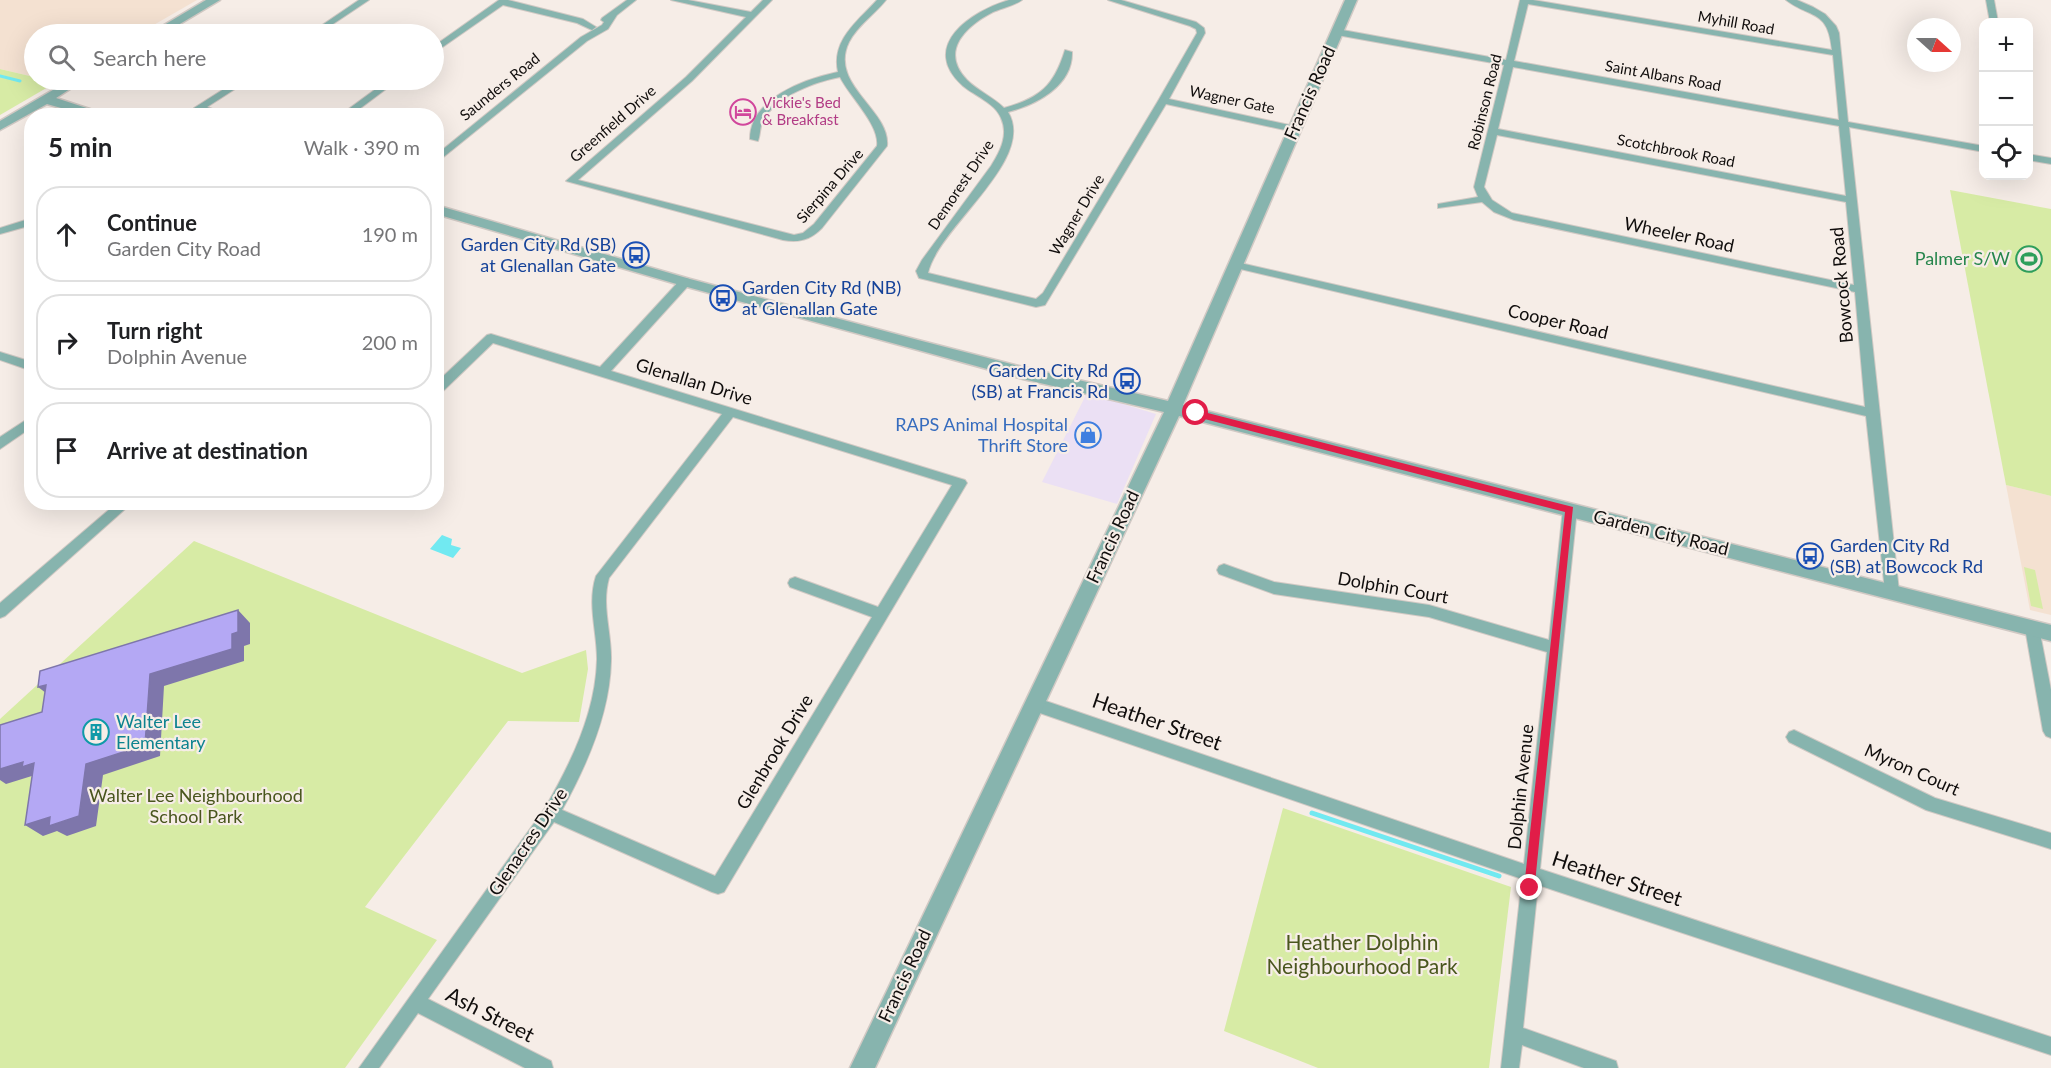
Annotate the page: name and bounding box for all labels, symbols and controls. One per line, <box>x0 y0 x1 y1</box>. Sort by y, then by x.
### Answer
street label: Myhill Road <box>1696 6 1776 38</box>
north arrow <box>1907 18 1961 72</box>
map controls <box>1979 18 2033 180</box>
button: + <box>1979 18 2033 72</box>
search box <box>24 24 444 90</box>
icon: search <box>45 41 78 74</box>
street label: Francis Road <box>1279 42 1339 143</box>
text: Search here <box>93 44 206 71</box>
street label: Saunders Road <box>456 49 543 124</box>
street label: Robinson Road <box>1463 52 1505 152</box>
street label: Saint Albans Road <box>1604 56 1723 94</box>
button: − <box>1979 72 2033 126</box>
street label: Greenfield Drive <box>566 81 659 166</box>
street label: Wagner Gate <box>1188 81 1277 117</box>
place label: Vickie's Bed & Breakfast <box>762 93 841 128</box>
hotel icon: Vickie's Bed & Breakfast <box>728 97 758 127</box>
button: locate <box>1979 126 2033 180</box>
street label: Scotchbrook Road <box>1616 130 1737 170</box>
text: 5 min <box>48 131 112 163</box>
text: Walk · 390 m <box>304 135 420 159</box>
street label: Demorest Drive <box>923 136 997 233</box>
street label: Sierpina Drive <box>792 144 866 226</box>
street label: Wagner Drive <box>1045 171 1107 258</box>
text: Continue <box>107 209 197 236</box>
street label: Wheeler Road <box>1622 212 1736 256</box>
icon: ahead <box>50 218 83 251</box>
text: 190 m <box>362 222 418 246</box>
street label: Bowcock Road <box>1825 226 1857 344</box>
place label: Garden City Rd (SB) at Glenallan Gate <box>461 233 616 276</box>
text: Garden City Road <box>107 236 261 260</box>
bus stop icon: Garden City Rd (SB) at Glenallan Gate <box>621 240 651 270</box>
sports icon: Palmer S/W <box>2014 244 2044 274</box>
place label: Palmer S/W <box>1915 247 2010 269</box>
place label: Garden City Rd (NB) at Glenallan Gate <box>742 276 901 319</box>
bus stop icon: Garden City Rd (NB) at Glenallan Gate <box>708 283 738 313</box>
street label: Cooper Road <box>1506 299 1611 343</box>
text: Turn right <box>107 317 202 344</box>
icon: right <box>50 326 83 359</box>
text: 200 m <box>362 330 418 354</box>
text: Dolphin Avenue <box>107 344 247 368</box>
street label: Glenallan Drive <box>633 353 755 409</box>
place label: Garden City Rd (SB) at Francis Rd <box>971 359 1108 402</box>
bus stop icon: Garden City Rd (SB) at Francis Rd <box>1112 366 1142 396</box>
route start <box>1182 399 1208 425</box>
place label: RAPS Animal Hospital Thrift Store <box>895 413 1068 456</box>
shop icon: RAPS Animal Hospital Thrift Store <box>1073 420 1103 450</box>
icon: arrive <box>50 434 83 467</box>
text: Arrive at destination <box>107 437 308 464</box>
street label: Francis Road <box>1081 487 1143 587</box>
street label: Garden City Road <box>1591 505 1731 559</box>
place label: Garden City Rd (SB) at Bowcock Rd <box>1830 534 1983 577</box>
bus stop icon: Garden City Rd (SB) at Bowcock Rd <box>1795 541 1825 571</box>
street label: Dolphin Court <box>1336 566 1451 608</box>
street label: Heather Street <box>1089 687 1226 755</box>
street label: Glenbrook Drive <box>731 690 817 813</box>
place label: Walter Lee Elementary <box>116 710 206 753</box>
building icon: Walter Lee Elementary <box>81 717 111 747</box>
street label: Dolphin Avenue <box>1502 723 1538 851</box>
street label: Myron Court <box>1861 738 1964 800</box>
street label: Glenacres Drive <box>483 783 571 900</box>
park label: Walter Lee Neighbourhood School Park <box>89 784 303 827</box>
street label: Heather Street <box>1549 845 1686 911</box>
route end <box>1516 874 1542 900</box>
street label: Francis Road <box>873 926 935 1026</box>
park label: Heather Dolphin Neighbourhood Park <box>1266 929 1458 978</box>
street label: Ash Street <box>442 981 539 1047</box>

